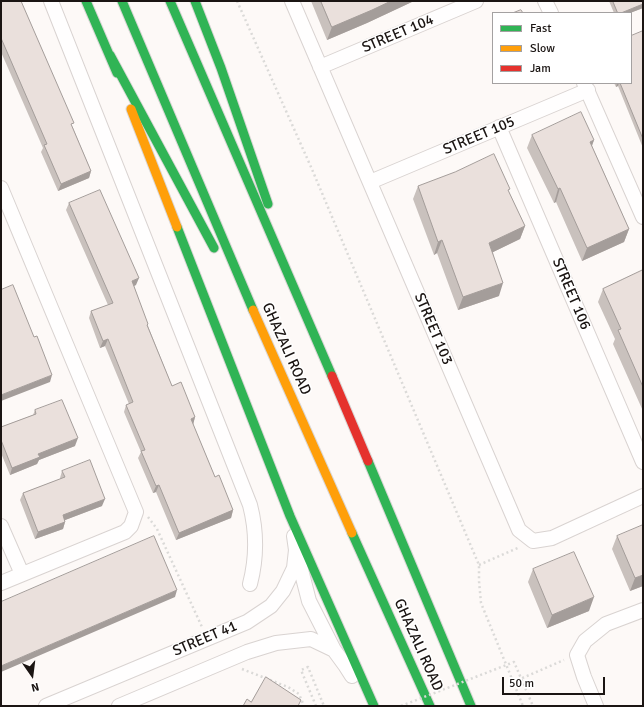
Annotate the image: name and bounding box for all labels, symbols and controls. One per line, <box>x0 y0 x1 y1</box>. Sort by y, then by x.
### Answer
street label: STREET 104 <box>359 11 437 57</box>
legend <box>492 12 632 84</box>
text: Fast <box>530 21 551 36</box>
text: Slow <box>530 41 555 56</box>
text: Jam <box>530 61 551 76</box>
street label: STREET 105 <box>440 113 518 159</box>
street label: STREET 106 <box>548 255 594 333</box>
street label: STREET 103 <box>410 290 456 368</box>
street label: GHAZALI ROAD <box>258 300 314 398</box>
street label: GHAZALI ROAD <box>390 596 446 694</box>
street label: STREET 41 <box>170 617 240 661</box>
north arrow <box>12 655 52 695</box>
scale bar <box>504 669 607 695</box>
text: 50 m <box>509 676 534 691</box>
text: N <box>30 680 40 694</box>

